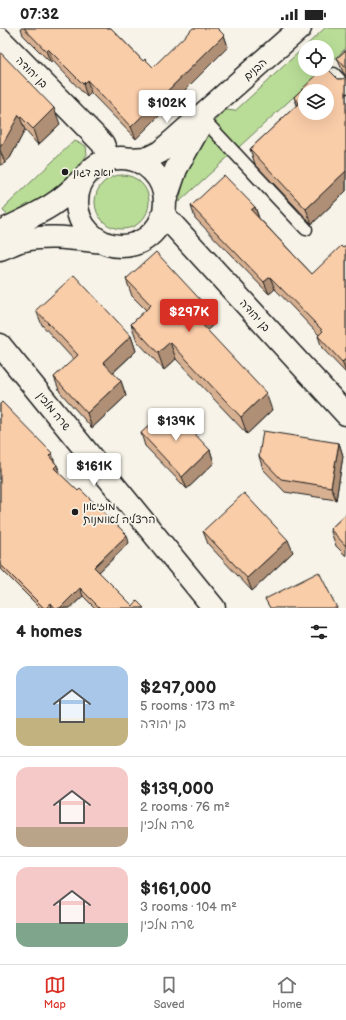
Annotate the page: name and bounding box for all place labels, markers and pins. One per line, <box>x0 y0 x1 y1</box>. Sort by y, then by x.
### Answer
pin: $102K <box>139 90 195 124</box>
place label: יואב דגון <box>73 166 114 179</box>
marker: יואב דגון <box>60 167 70 177</box>
pin: $297K <box>161 299 217 333</box>
pin: $139K <box>148 408 204 442</box>
pin: $161K <box>66 453 122 487</box>
place label: מוזיאון הרצליה לאומנות <box>83 500 155 526</box>
marker: מוזיאון הרצליה לאומנות <box>70 507 80 517</box>

